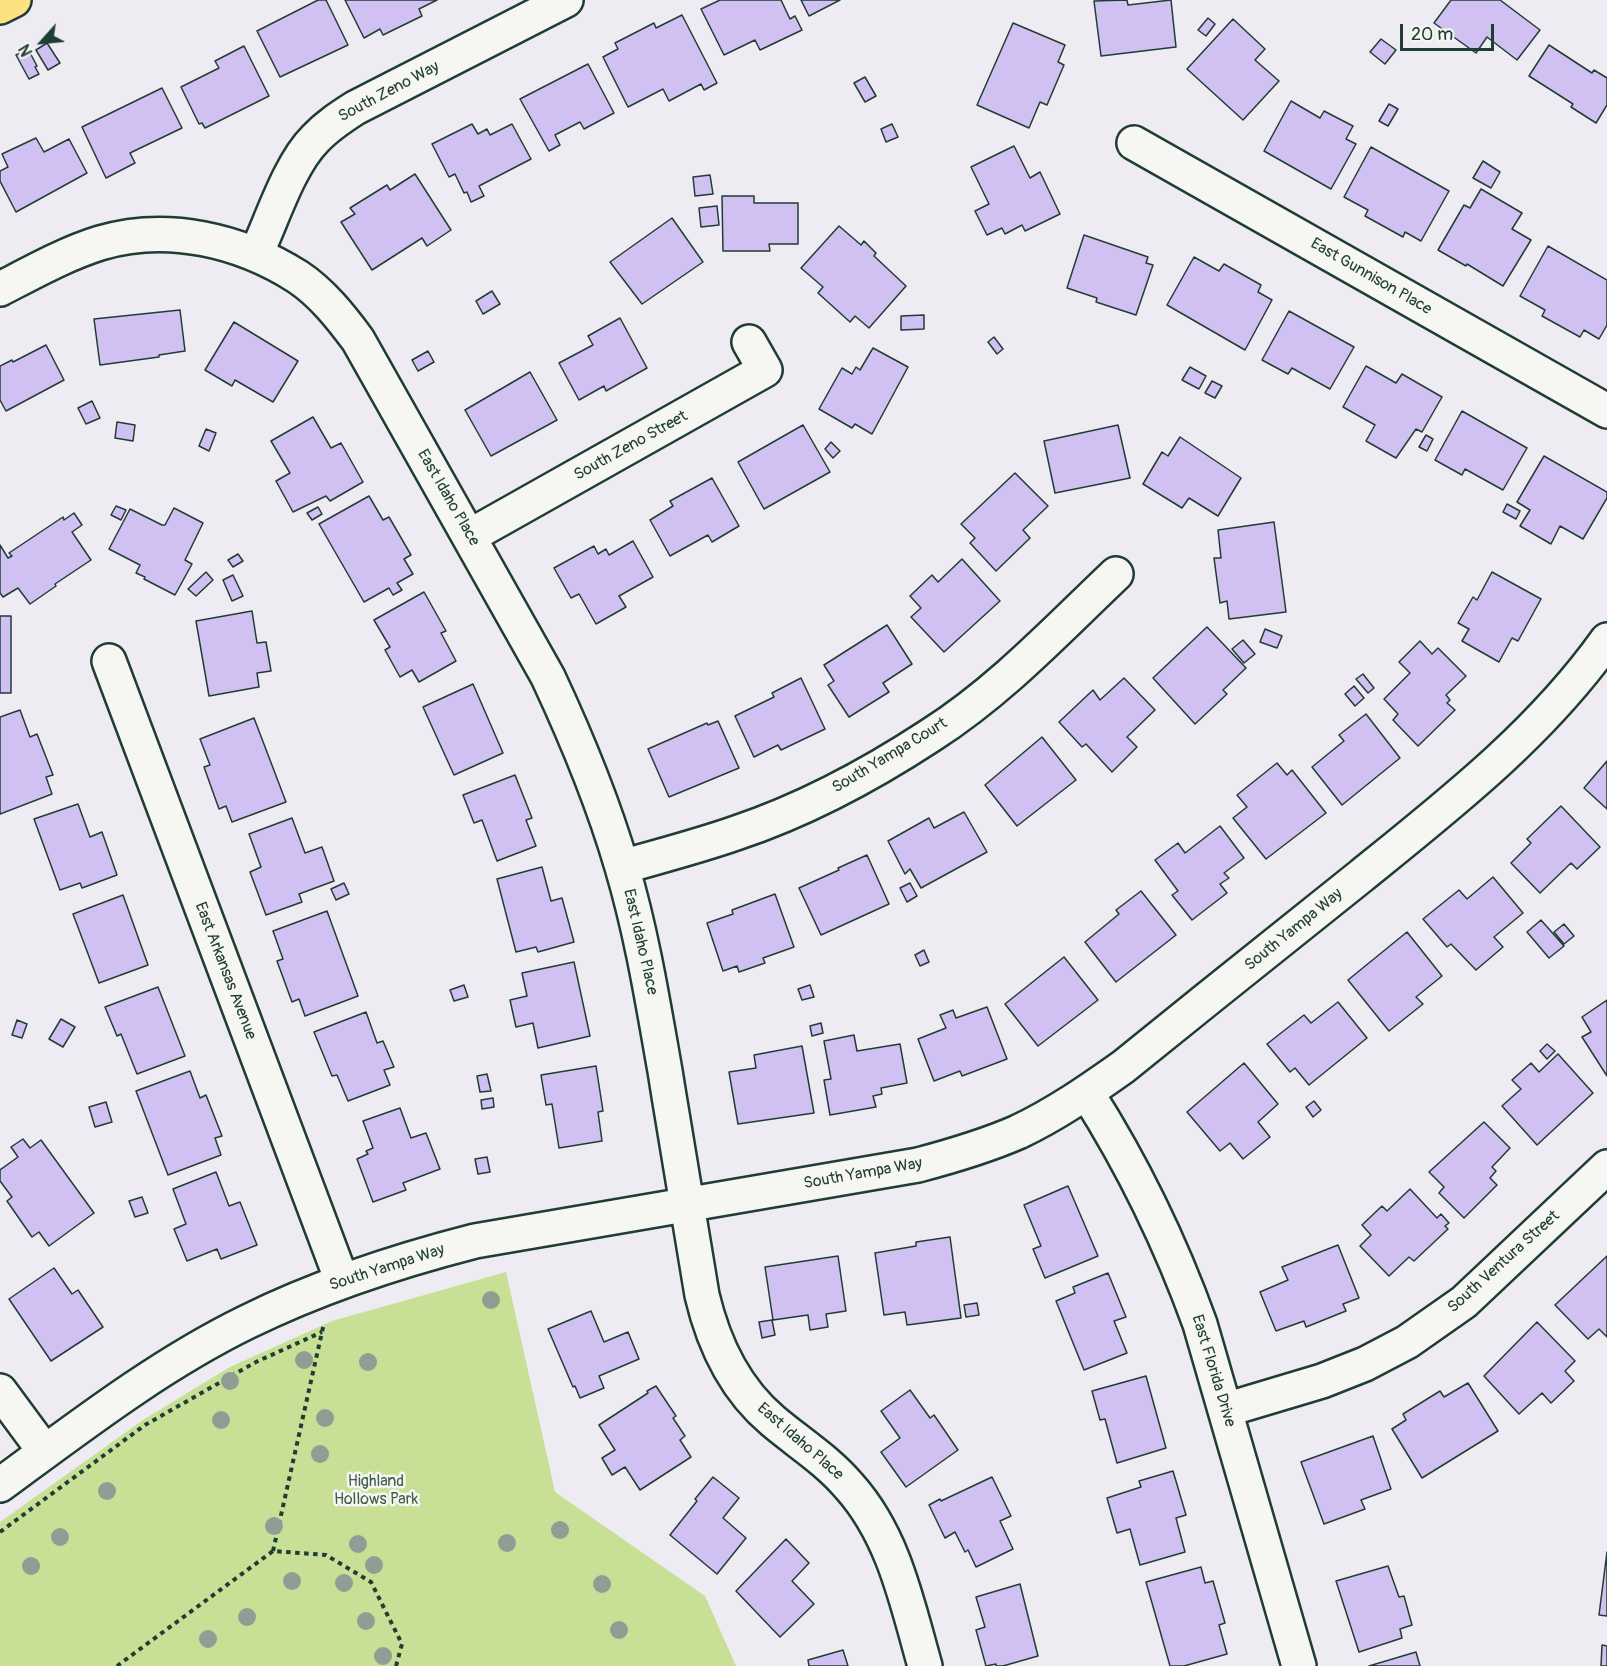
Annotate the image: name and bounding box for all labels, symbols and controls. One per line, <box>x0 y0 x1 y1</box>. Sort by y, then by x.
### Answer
north arrow <box>12 12 72 72</box>
scale bar <box>1403 12 1498 50</box>
text: 20 m <box>1411 23 1453 46</box>
text: N <box>15 41 37 60</box>
street label: South Zeno Way <box>335 57 443 127</box>
street label: East Gunnison Place <box>1307 235 1435 319</box>
street label: South Zeno Street <box>571 407 691 485</box>
street label: East Idaho Place <box>413 446 483 550</box>
street label: South Yampa Court <box>829 714 951 798</box>
street label: South Yampa Way <box>1241 885 1347 975</box>
street label: East Idaho Place <box>618 887 662 997</box>
street label: East Arkansas Avenue <box>190 900 260 1042</box>
street label: South Yampa Way <box>802 1154 924 1194</box>
street label: South Ventura Street <box>1444 1207 1564 1317</box>
street label: South Yampa Way <box>327 1240 447 1296</box>
street label: East Florida Drive <box>1187 1313 1239 1429</box>
street label: East Idaho Place <box>753 1399 847 1485</box>
park label: Highland Hollows Park <box>334 1472 418 1510</box>

